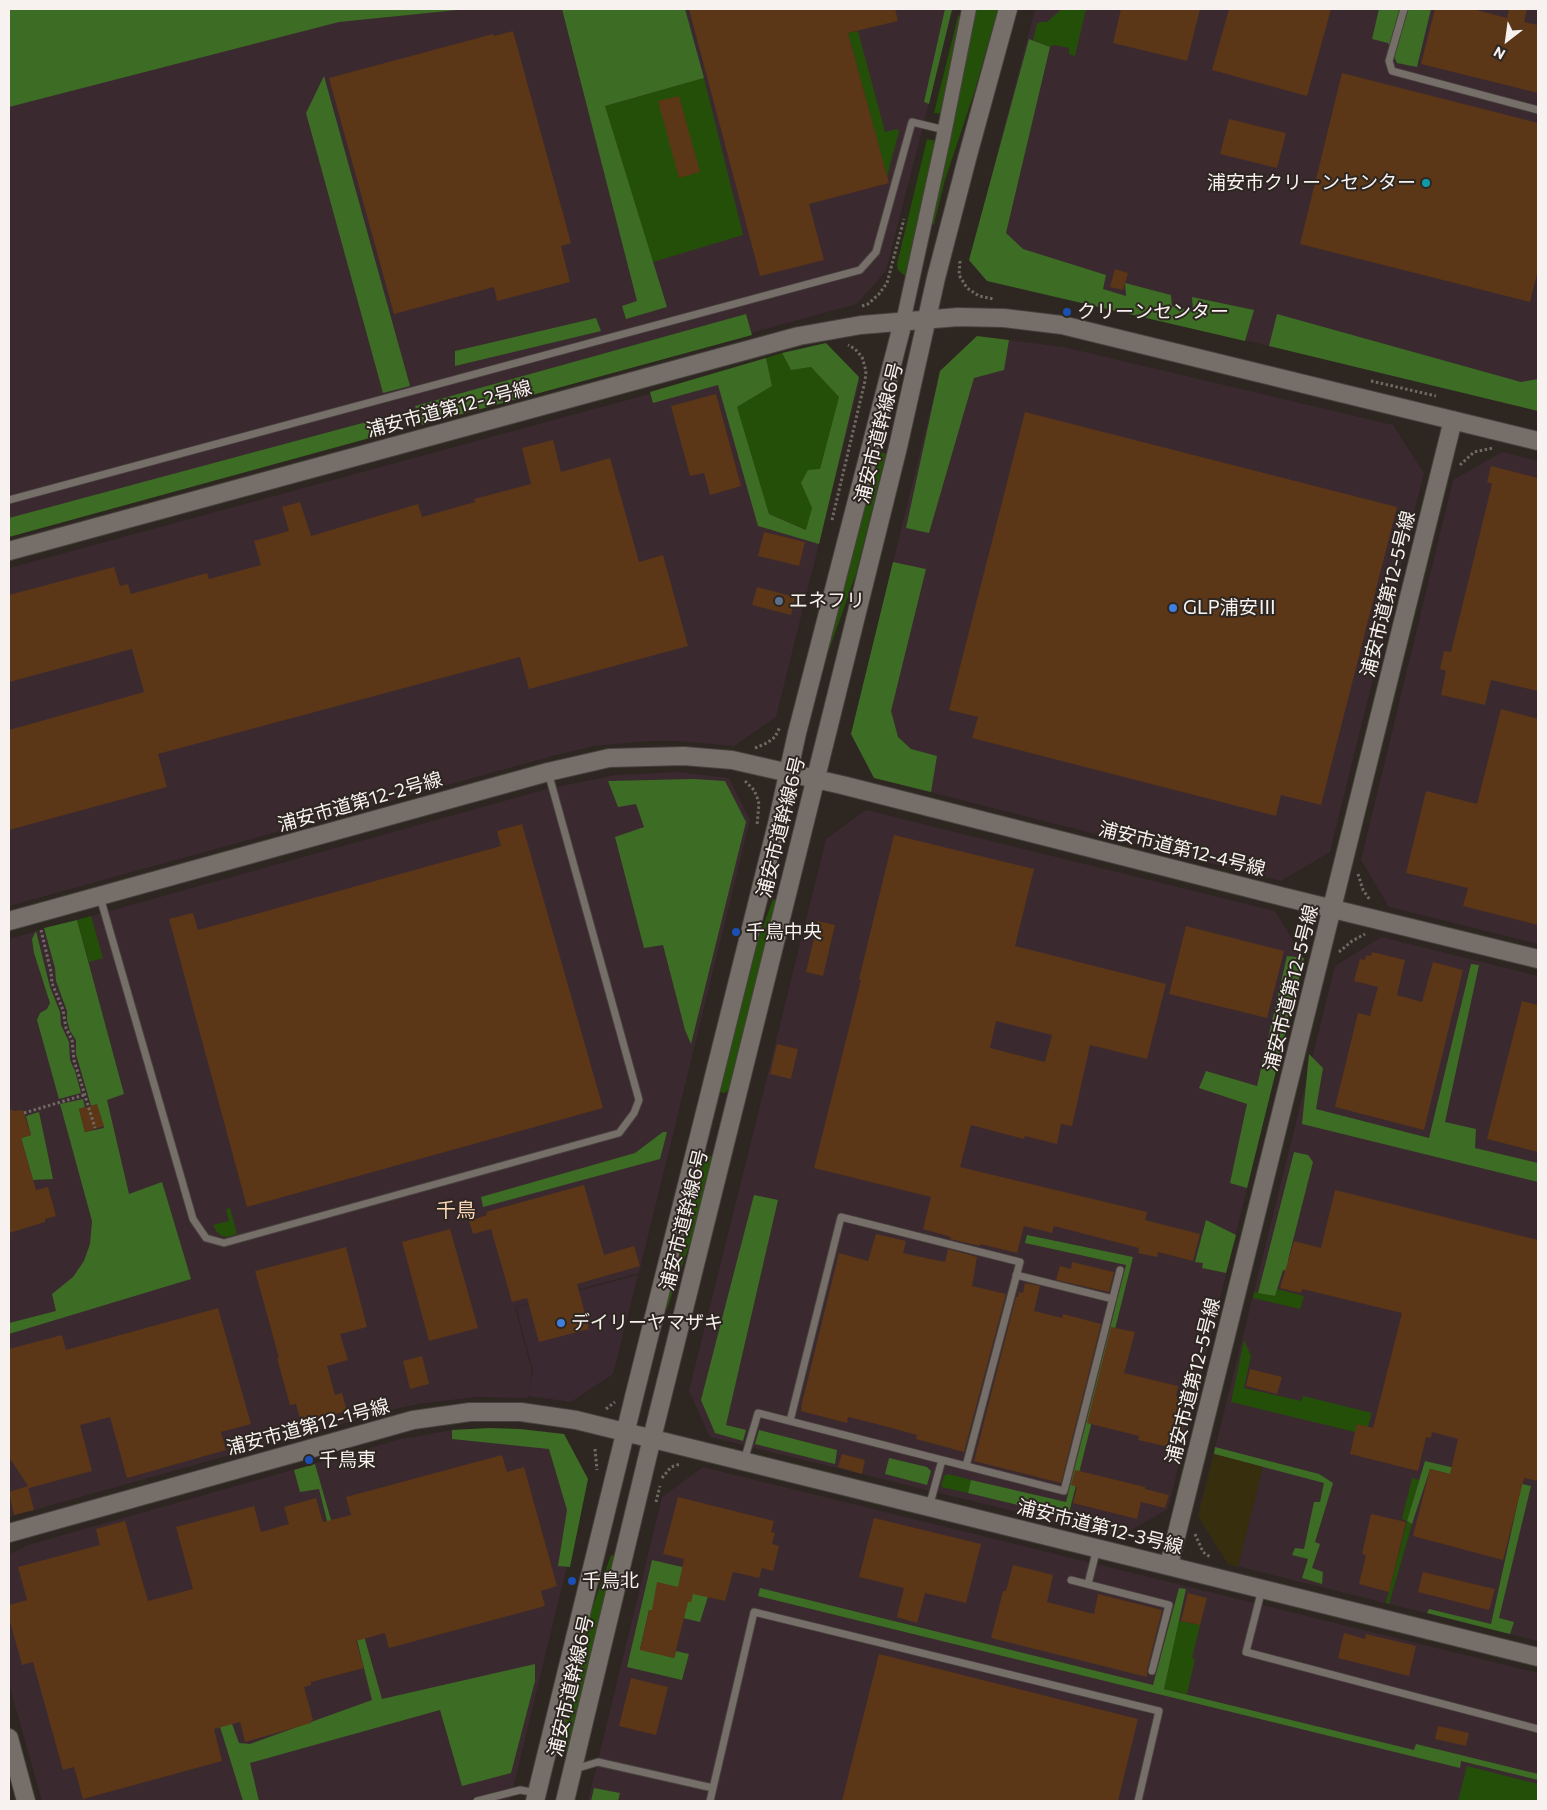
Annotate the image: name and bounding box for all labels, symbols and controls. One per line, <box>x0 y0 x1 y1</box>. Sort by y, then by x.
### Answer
north arrow <box>1482 15 1532 65</box>
text: N <box>1490 43 1508 63</box>
place label: 浦安市クリーンセンター <box>1207 172 1416 194</box>
marker: 浦安市クリーンセンター <box>1420 177 1432 189</box>
place label: クリーンセンター <box>1077 301 1229 323</box>
marker: クリーンセンター <box>1061 306 1073 318</box>
street label: 浦安市道幹線6号 <box>850 360 908 506</box>
street label: 浦安市道第12-2号線 <box>364 376 534 442</box>
street label: 浦安市道第12-5号線 <box>1356 508 1420 680</box>
place label: エネフリ <box>789 590 865 612</box>
marker: エネフリ <box>773 595 785 607</box>
place label: GLP浦安Ⅲ <box>1183 597 1277 619</box>
marker: GLP浦安Ⅲ <box>1167 602 1179 614</box>
street label: 浦安市道幹線6号 <box>752 754 810 900</box>
street label: 浦安市道第12-2号線 <box>275 768 445 836</box>
street label: 浦安市道第12-4号線 <box>1096 817 1268 881</box>
street label: 浦安市道第12-5号線 <box>1259 902 1323 1074</box>
place label: 千鳥中央 <box>746 921 822 943</box>
marker: 千鳥中央 <box>730 926 742 938</box>
street label: 浦安市道幹線6号 <box>655 1147 713 1293</box>
district label: 千鳥 <box>436 1198 476 1222</box>
street label: 浦安市道第12-5号線 <box>1161 1295 1225 1467</box>
place label: デイリーヤマザキ <box>571 1312 723 1334</box>
marker: デイリーヤマザキ <box>555 1317 567 1329</box>
street label: 浦安市道第12-1号線 <box>224 1394 392 1460</box>
place label: 千鳥東 <box>319 1449 376 1471</box>
marker: 千鳥東 <box>303 1454 315 1466</box>
street label: 浦安市道第12-3号線 <box>1015 1495 1185 1559</box>
place label: 千鳥北 <box>582 1570 639 1592</box>
marker: 千鳥北 <box>566 1575 578 1587</box>
street label: 浦安市道幹線6号 <box>544 1613 598 1759</box>

